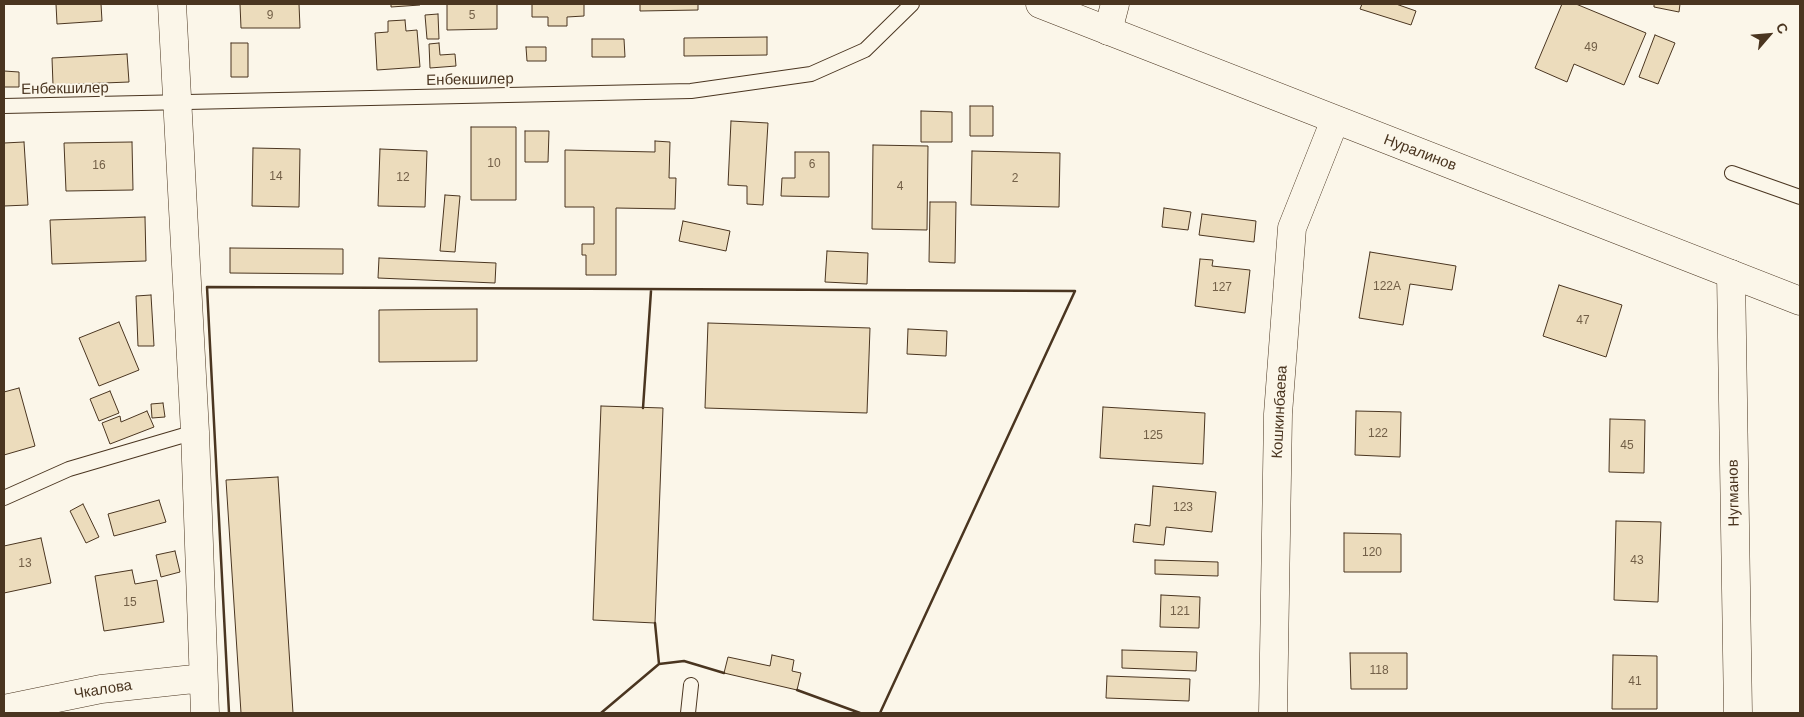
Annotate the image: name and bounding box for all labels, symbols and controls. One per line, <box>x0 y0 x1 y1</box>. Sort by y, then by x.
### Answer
house number: 9 <box>267 9 273 23</box>
house number: 5 <box>469 9 475 23</box>
north arrow <box>1744 10 1794 60</box>
text: С <box>1773 20 1792 36</box>
house number: 49 <box>1584 41 1598 55</box>
street label: Енбекшилер <box>426 70 514 90</box>
street label: Енбекшилер <box>21 79 109 99</box>
street label: Нуралинов <box>1381 131 1459 175</box>
house number: 10 <box>487 157 501 171</box>
house number: 6 <box>809 158 815 172</box>
house number: 16 <box>92 159 106 173</box>
house number: 14 <box>269 170 283 184</box>
house number: 12 <box>396 171 410 185</box>
house number: 2 <box>1012 172 1018 186</box>
house number: 4 <box>897 180 903 194</box>
house number: 122А <box>1373 280 1401 294</box>
house number: 127 <box>1212 281 1232 295</box>
house number: 47 <box>1576 314 1590 328</box>
street label: Кошкинбаева <box>1269 365 1291 459</box>
house number: 122 <box>1368 427 1388 441</box>
house number: 125 <box>1143 429 1163 443</box>
house number: 45 <box>1620 439 1634 453</box>
street label: Нугманов <box>1724 459 1744 527</box>
house number: 123 <box>1173 501 1193 515</box>
house number: 120 <box>1362 546 1382 560</box>
house number: 43 <box>1630 554 1644 568</box>
house number: 13 <box>18 557 32 571</box>
house number: 15 <box>123 596 137 610</box>
house number: 121 <box>1170 605 1190 619</box>
house number: 118 <box>1369 664 1389 678</box>
house number: 41 <box>1628 675 1642 689</box>
street label: Чкалова <box>73 677 133 703</box>

